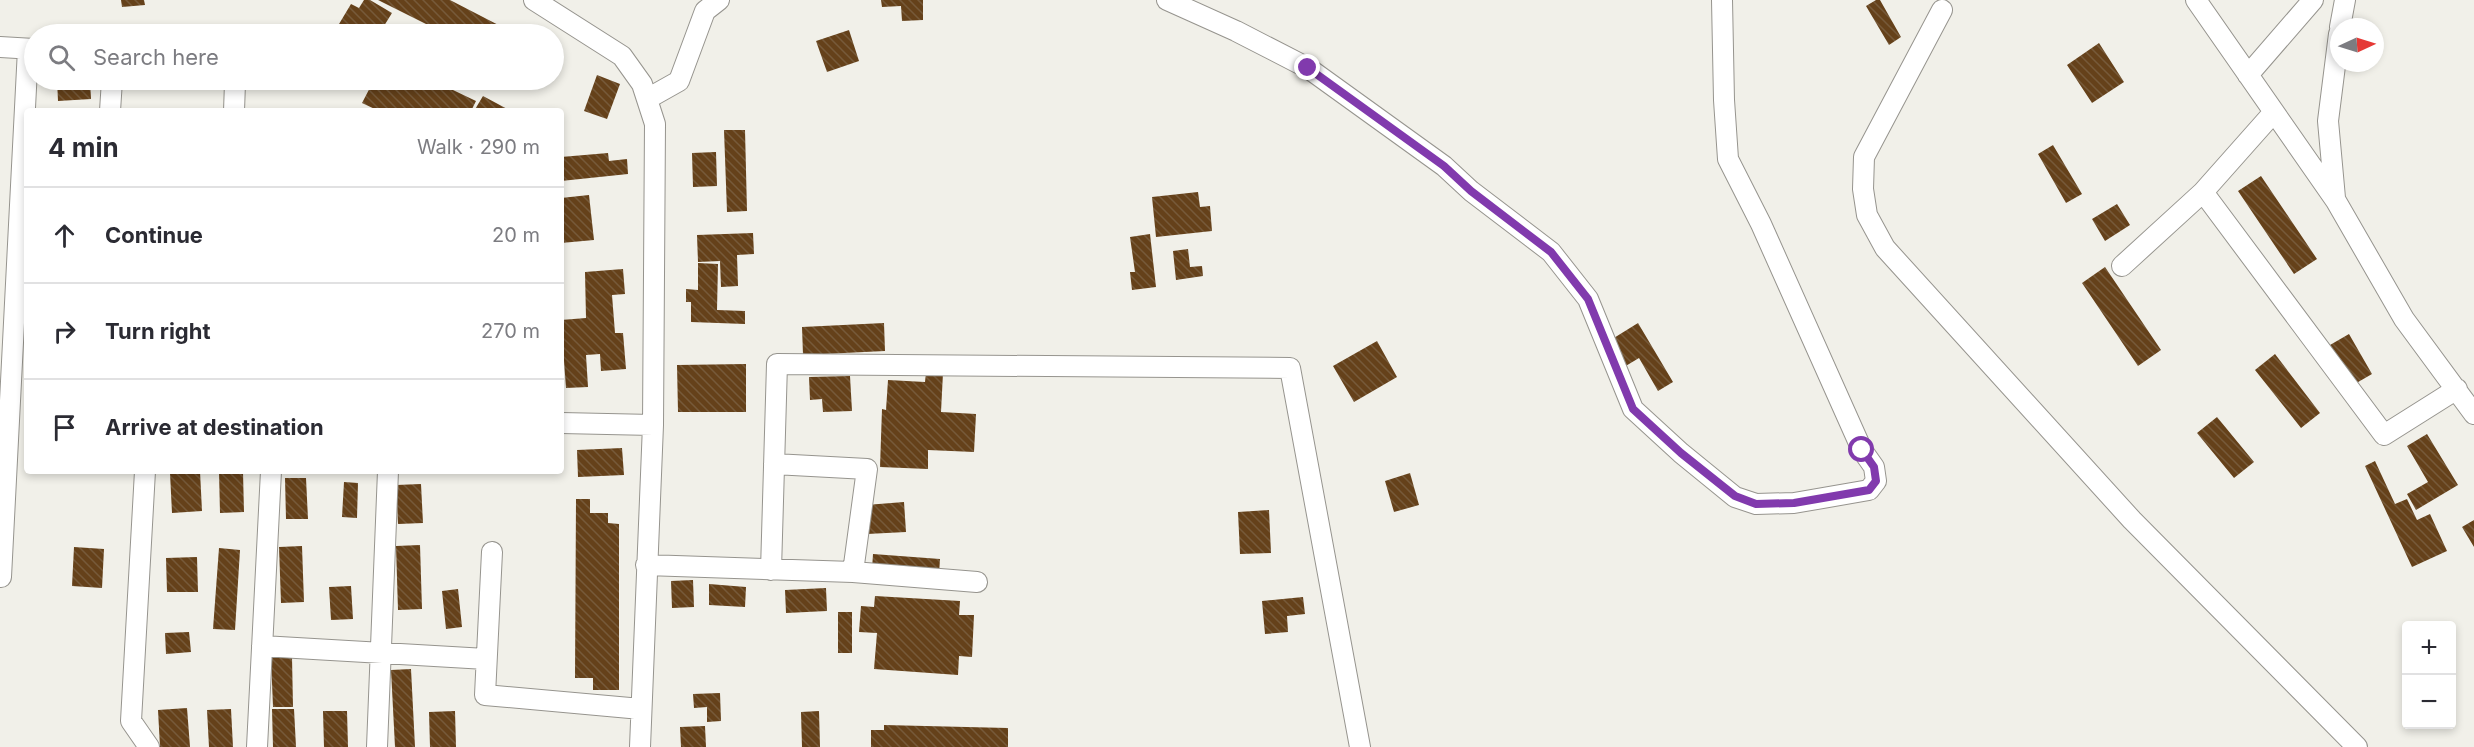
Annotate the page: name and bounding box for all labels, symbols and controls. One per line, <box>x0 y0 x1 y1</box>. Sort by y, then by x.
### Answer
north arrow <box>2330 18 2384 72</box>
search box <box>24 24 564 90</box>
icon: search <box>45 41 78 74</box>
text: Search here <box>93 44 219 70</box>
route end <box>1294 54 1320 80</box>
text: 4 min <box>48 132 119 163</box>
text: Walk · 290 m <box>417 135 540 159</box>
icon: ahead <box>48 219 81 252</box>
text: Continue <box>105 222 203 248</box>
text: 20 m <box>492 223 540 247</box>
icon: right <box>48 315 81 348</box>
text: Turn right <box>105 318 211 344</box>
text: 270 m <box>481 319 540 343</box>
icon: arrive <box>48 411 81 444</box>
text: Arrive at destination <box>105 414 324 440</box>
route start <box>1848 436 1874 462</box>
map controls <box>2402 621 2456 729</box>
button: + <box>2402 621 2456 675</box>
button: − <box>2402 675 2456 729</box>

